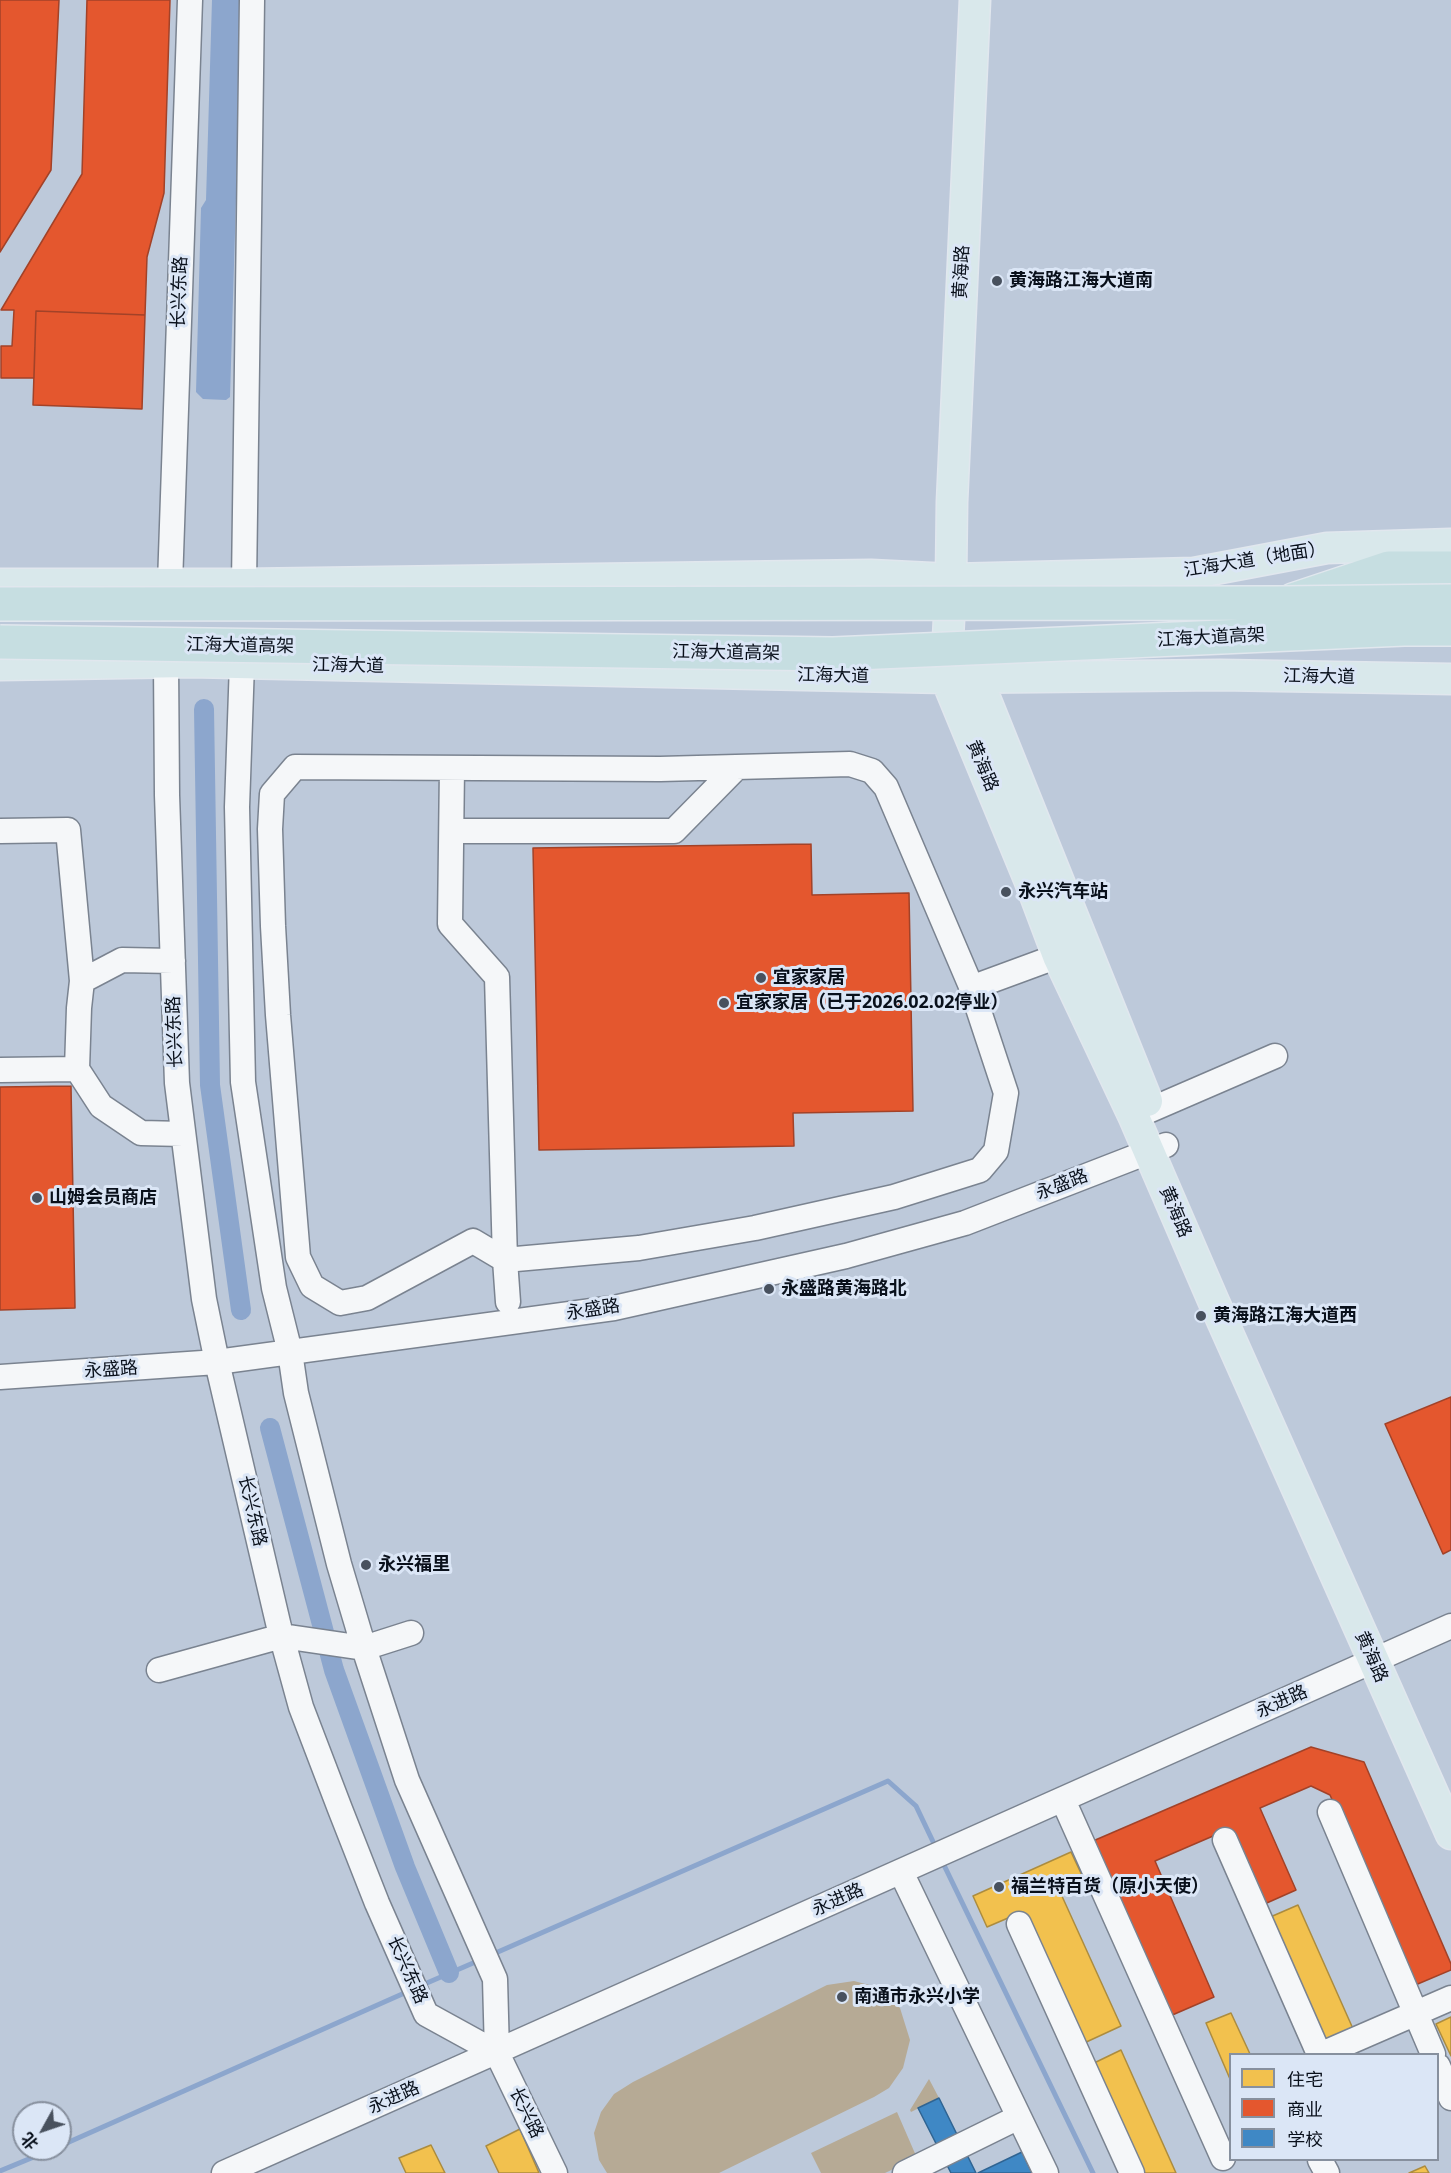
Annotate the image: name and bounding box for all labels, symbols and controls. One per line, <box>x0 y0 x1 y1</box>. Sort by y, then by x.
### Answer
street label: 黄海路 <box>950 244 974 300</box>
street label: 长兴东路 <box>168 256 192 328</box>
place label: 黄海路江海大道南 <box>1009 270 1153 292</box>
marker: 黄海路江海大道南 <box>990 274 1004 288</box>
street label: 江海大道（地面） <box>1182 538 1328 582</box>
street label: 江海大道高架 <box>1157 624 1265 652</box>
street label: 江海大道高架 <box>186 634 294 658</box>
street label: 江海大道高架 <box>672 641 780 665</box>
street label: 江海大道 <box>312 655 384 677</box>
street label: 江海大道 <box>797 665 869 687</box>
street label: 江海大道 <box>1283 666 1355 688</box>
street label: 黄海路 <box>962 737 1002 795</box>
place label: 永兴汽车站 <box>1018 881 1108 903</box>
marker: 永兴汽车站 <box>999 885 1013 899</box>
place label: 宜家家居 <box>773 967 845 989</box>
marker: 宜家家居 <box>754 971 768 985</box>
place label: 宜家家居（已于2026.02.02停业） <box>736 992 1008 1014</box>
street label: 长兴东路 <box>163 996 187 1068</box>
marker: 宜家家居（已于2026.02.02停业） <box>717 996 731 1010</box>
street label: 永盛路 <box>1033 1165 1091 1205</box>
street label: 黄海路 <box>1155 1183 1195 1241</box>
place label: 山姆会员商店 <box>49 1187 157 1209</box>
marker: 山姆会员商店 <box>30 1191 44 1205</box>
place label: 永盛路黄海路北 <box>781 1278 907 1300</box>
marker: 永盛路黄海路北 <box>762 1282 776 1296</box>
street label: 永盛路 <box>565 1295 621 1325</box>
place label: 黄海路江海大道西 <box>1213 1305 1357 1327</box>
marker: 黄海路江海大道西 <box>1194 1309 1208 1323</box>
street label: 永盛路 <box>83 1357 139 1383</box>
street label: 长兴东路 <box>233 1473 271 1549</box>
place label: 永兴福里 <box>378 1554 450 1576</box>
marker: 永兴福里 <box>359 1558 373 1572</box>
street label: 黄海路 <box>1350 1628 1392 1686</box>
street label: 永进路 <box>1253 1681 1311 1723</box>
place label: 福兰特百货（原小天使） <box>1011 1876 1209 1898</box>
street label: 永进路 <box>809 1879 867 1921</box>
marker: 福兰特百货（原小天使） <box>992 1880 1006 1894</box>
street label: 长兴东路 <box>382 1933 432 2007</box>
place label: 南通市永兴小学 <box>854 1986 980 2008</box>
marker: 南通市永兴小学 <box>835 1990 849 2004</box>
legend <box>1229 2053 1439 2161</box>
text: 住宅 <box>1287 2067 1323 2091</box>
street label: 永进路 <box>365 2077 423 2119</box>
street label: 长兴路 <box>504 2084 548 2142</box>
text: 商业 <box>1287 2097 1323 2121</box>
north arrow <box>12 2101 72 2161</box>
text: 学校 <box>1287 2127 1323 2151</box>
text: 北 <box>16 2128 43 2154</box>

